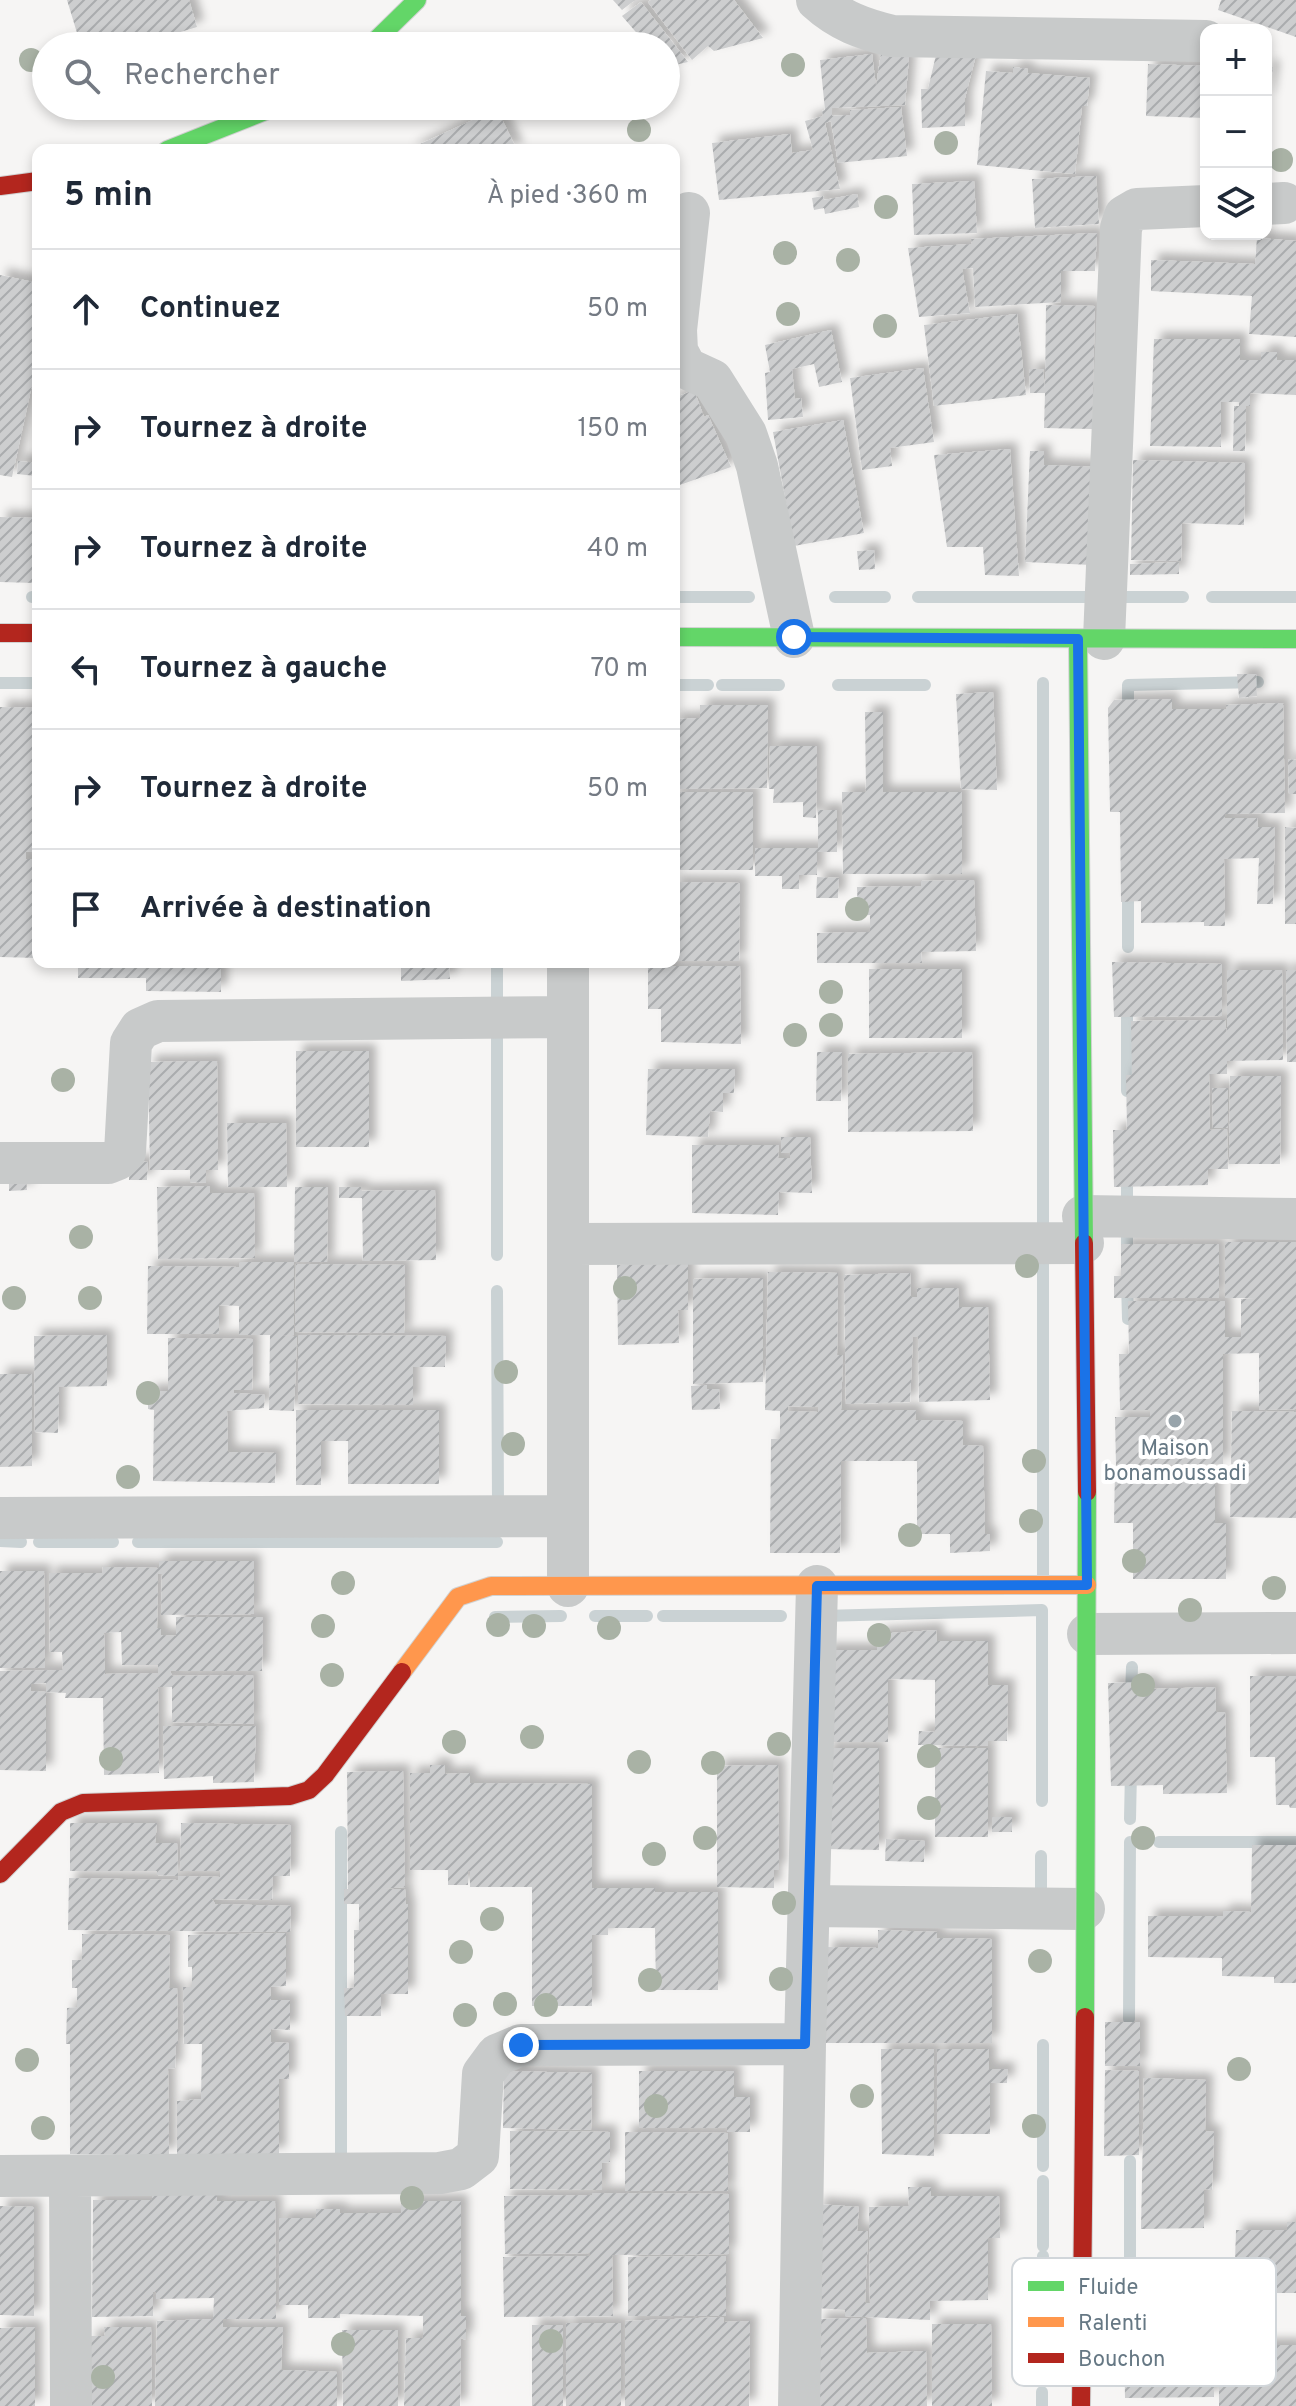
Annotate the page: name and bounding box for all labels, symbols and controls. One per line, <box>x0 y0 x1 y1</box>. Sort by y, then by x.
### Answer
map controls <box>1200 24 1272 240</box>
button: + <box>1200 24 1272 96</box>
search box <box>32 32 680 120</box>
icon: search <box>60 54 104 98</box>
text: Rechercher <box>124 58 280 95</box>
button: − <box>1200 96 1272 168</box>
button: layers <box>1200 168 1272 240</box>
text: 5 min <box>64 175 153 218</box>
text: À pied · 360 m <box>487 180 648 213</box>
icon: ahead <box>64 287 108 331</box>
text: Continuez <box>140 291 281 328</box>
text: 50 m <box>587 293 648 326</box>
icon: right <box>64 407 108 451</box>
text: Tournez à droite <box>140 411 368 448</box>
text: 150 m <box>577 413 648 446</box>
icon: right <box>64 527 108 571</box>
text: Tournez à droite <box>140 531 368 568</box>
text: 40 m <box>587 533 648 566</box>
route start <box>776 619 812 655</box>
icon: left <box>64 647 108 691</box>
text: Tournez à gauche <box>140 651 387 688</box>
text: 70 m <box>590 653 648 686</box>
icon: right <box>64 767 108 811</box>
text: Tournez à droite <box>140 771 368 808</box>
text: 50 m <box>587 773 648 806</box>
icon: arrive <box>64 887 108 931</box>
text: Arrivée à destination <box>140 891 432 928</box>
marker: Maison bonamoussadi <box>1166 1412 1184 1430</box>
place label: Maison bonamoussadi <box>1103 1436 1247 1488</box>
route end <box>503 2027 539 2063</box>
legend <box>1012 2258 1276 2386</box>
text: Fluide <box>1078 2275 1138 2302</box>
text: Ralenti <box>1078 2311 1147 2338</box>
text: Bouchon <box>1078 2347 1165 2374</box>

